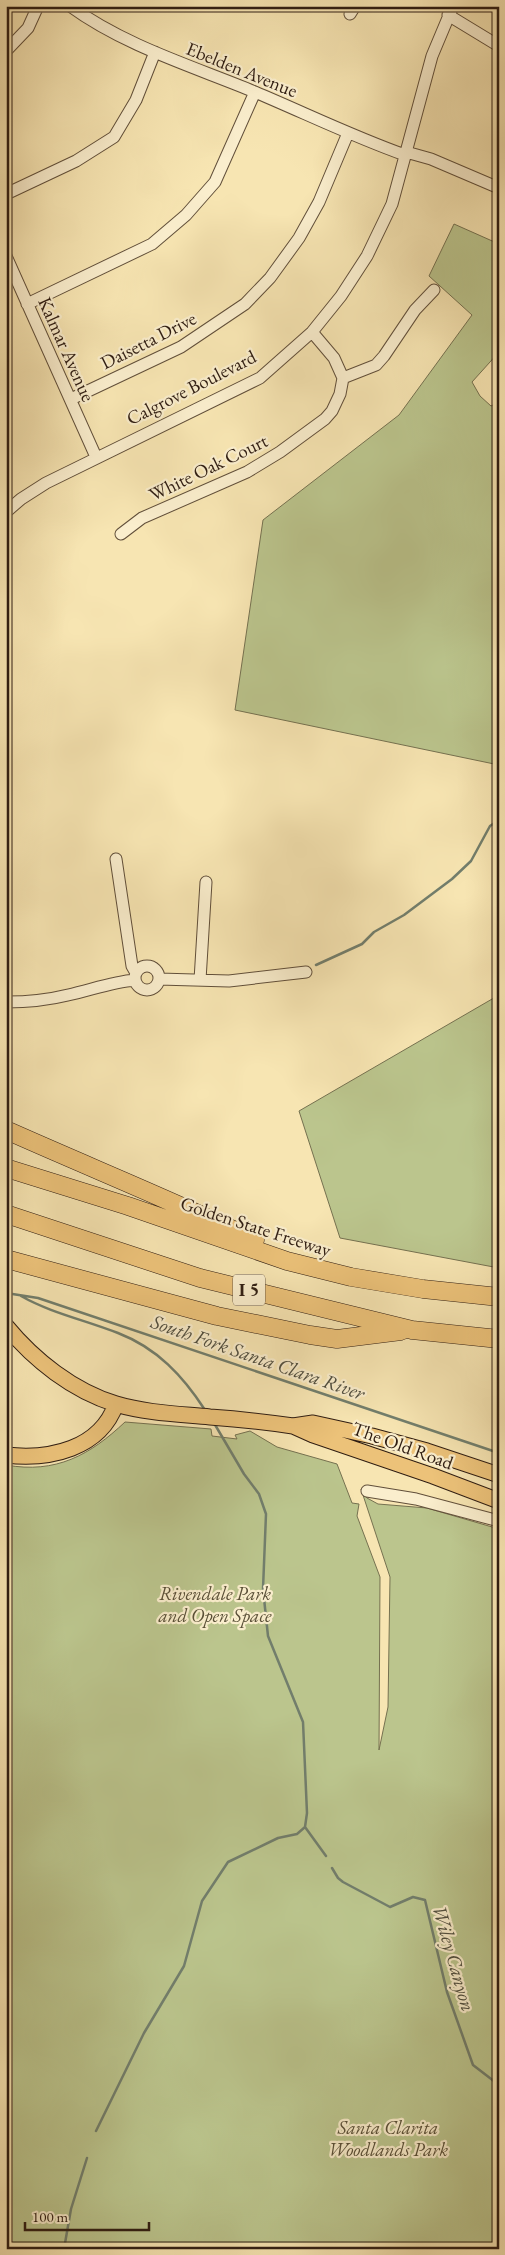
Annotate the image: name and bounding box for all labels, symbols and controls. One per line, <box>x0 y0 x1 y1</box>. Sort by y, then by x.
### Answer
street label: Ebelden Avenue <box>182 36 301 103</box>
street label: Kalmar Avenue <box>32 293 101 406</box>
street label: Daisetta Drive <box>96 306 200 375</box>
street label: Calgrove Boulevard <box>122 344 261 431</box>
street label: White Oak Court <box>145 428 272 507</box>
street label: Golden State Freeway <box>177 1190 335 1263</box>
road number: I 5 <box>233 1274 265 1306</box>
water label: South Fork Santa Clara River <box>147 1308 370 1406</box>
street label: The Old Road <box>349 1416 457 1475</box>
park label: Rivendale Park and Open Space <box>157 1581 272 1628</box>
water label: Wiley Canyon <box>426 1902 482 2014</box>
park label: Santa Clarita Woodlands Park <box>328 2115 448 2162</box>
scale bar <box>25 2200 149 2232</box>
text: 100 m <box>32 2207 69 2226</box>

